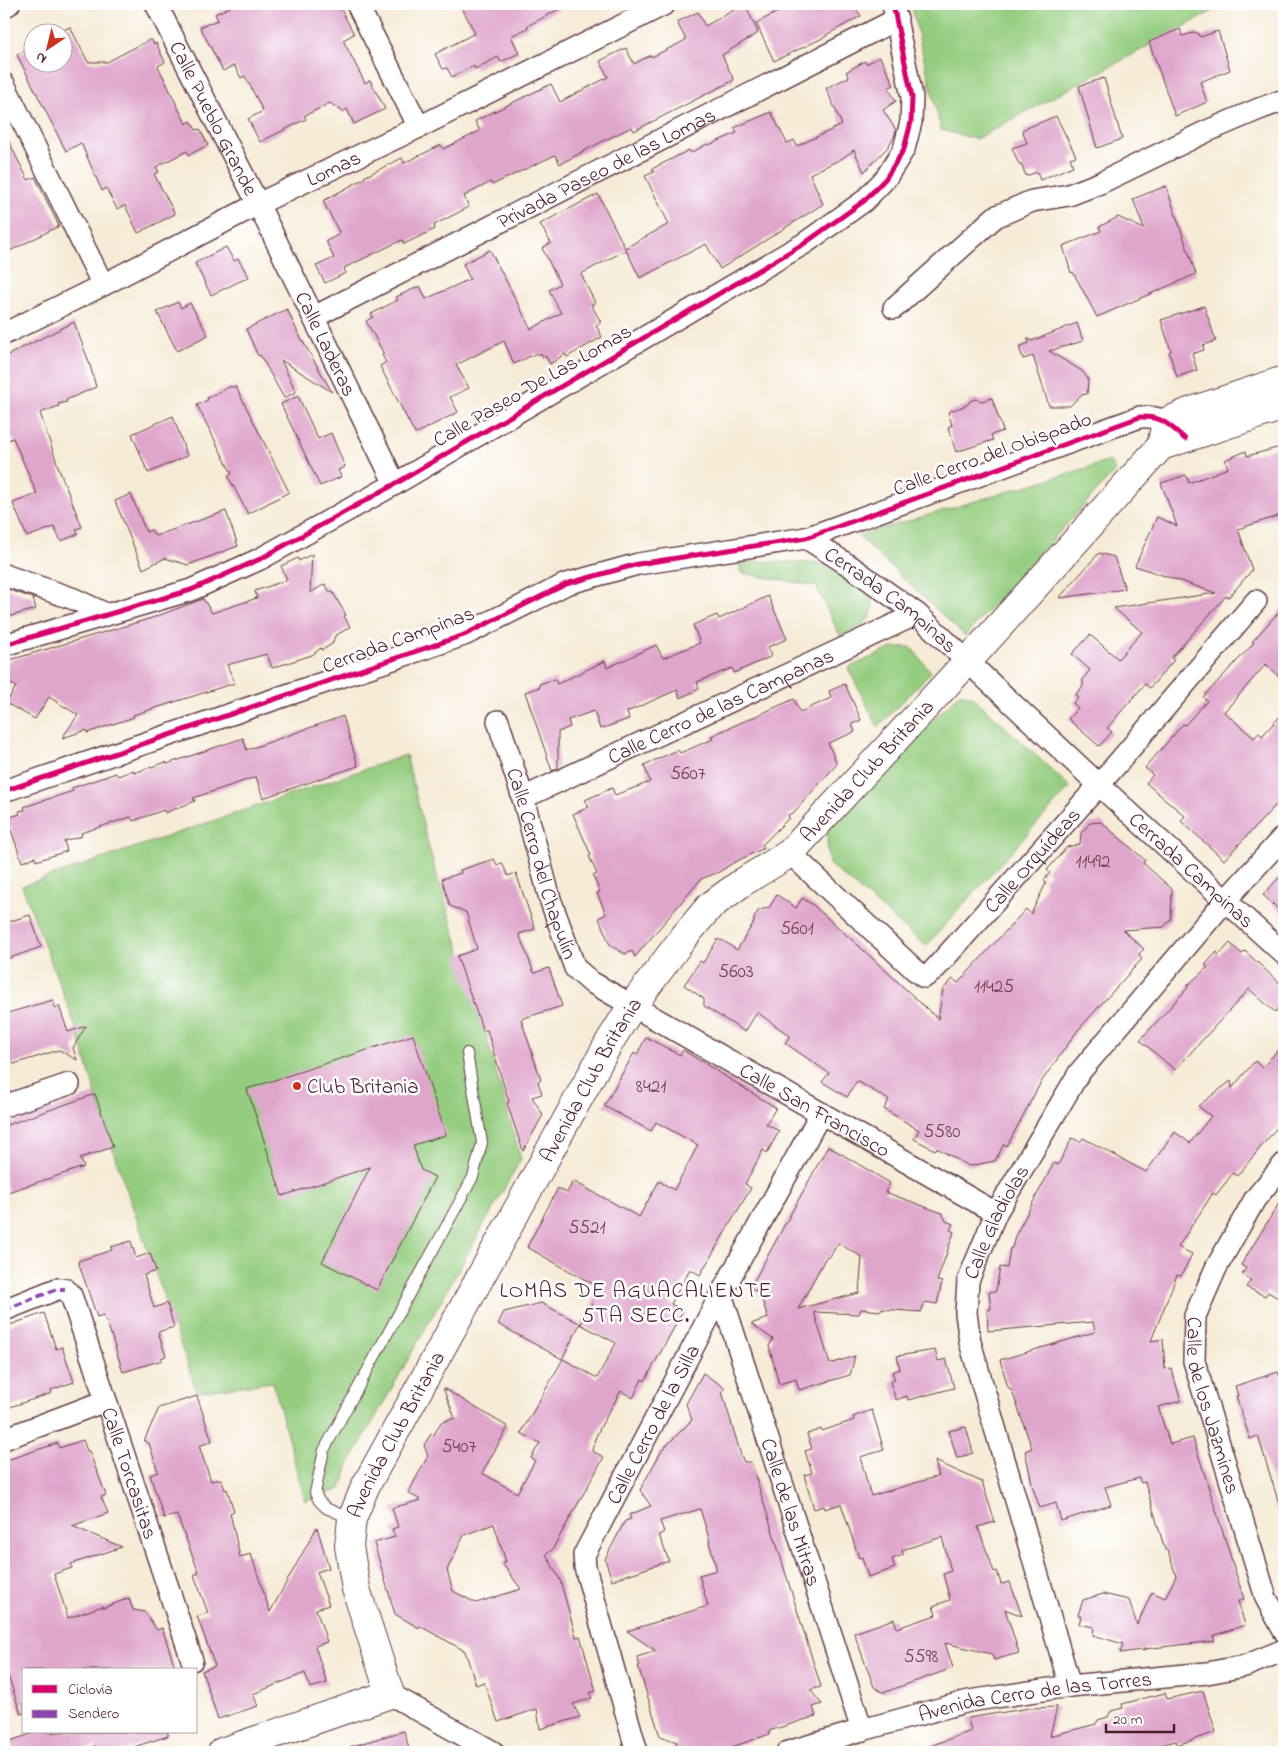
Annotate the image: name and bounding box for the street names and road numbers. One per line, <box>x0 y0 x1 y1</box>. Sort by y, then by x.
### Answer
street label: Calle Pueblo Grande <box>160 37 265 202</box>
street label: Privada Paseo de las Lomas <box>492 101 722 238</box>
street label: Lomas <box>302 144 367 196</box>
street label: Calle Laderas <box>286 287 363 402</box>
street label: Calle Paseo De Las Lomas <box>428 317 638 456</box>
street label: Calle Cerro del Obispado <box>889 405 1096 505</box>
street label: Cerrada Campinas <box>818 540 963 661</box>
street label: Cerrada Campinas <box>318 599 479 682</box>
street label: Calle Cerro de las Campanas <box>603 642 839 773</box>
street label: Avenida Club Britania <box>794 694 942 850</box>
street label: Calle Cerro del Chapulín <box>497 764 584 964</box>
street label: Calle Orquídeas <box>978 802 1089 921</box>
street label: Cerrada Campinas <box>1121 806 1260 936</box>
street label: Avenida Club Britania <box>533 992 650 1168</box>
street label: Calle San Francisco <box>733 1057 895 1166</box>
street label: Calle Gladiolas <box>957 1160 1038 1284</box>
street label: Calle de los Jazmines <box>1177 1316 1247 1498</box>
street label: Calle Cerro de la Silla <box>600 1340 709 1510</box>
street label: Avenida Club Britania <box>341 1346 454 1523</box>
street label: Calle Torcasitas <box>92 1404 164 1544</box>
street label: Calle de las Mitras <box>752 1435 828 1590</box>
street label: Avenida Cerro de las Torres <box>915 1665 1153 1731</box>

